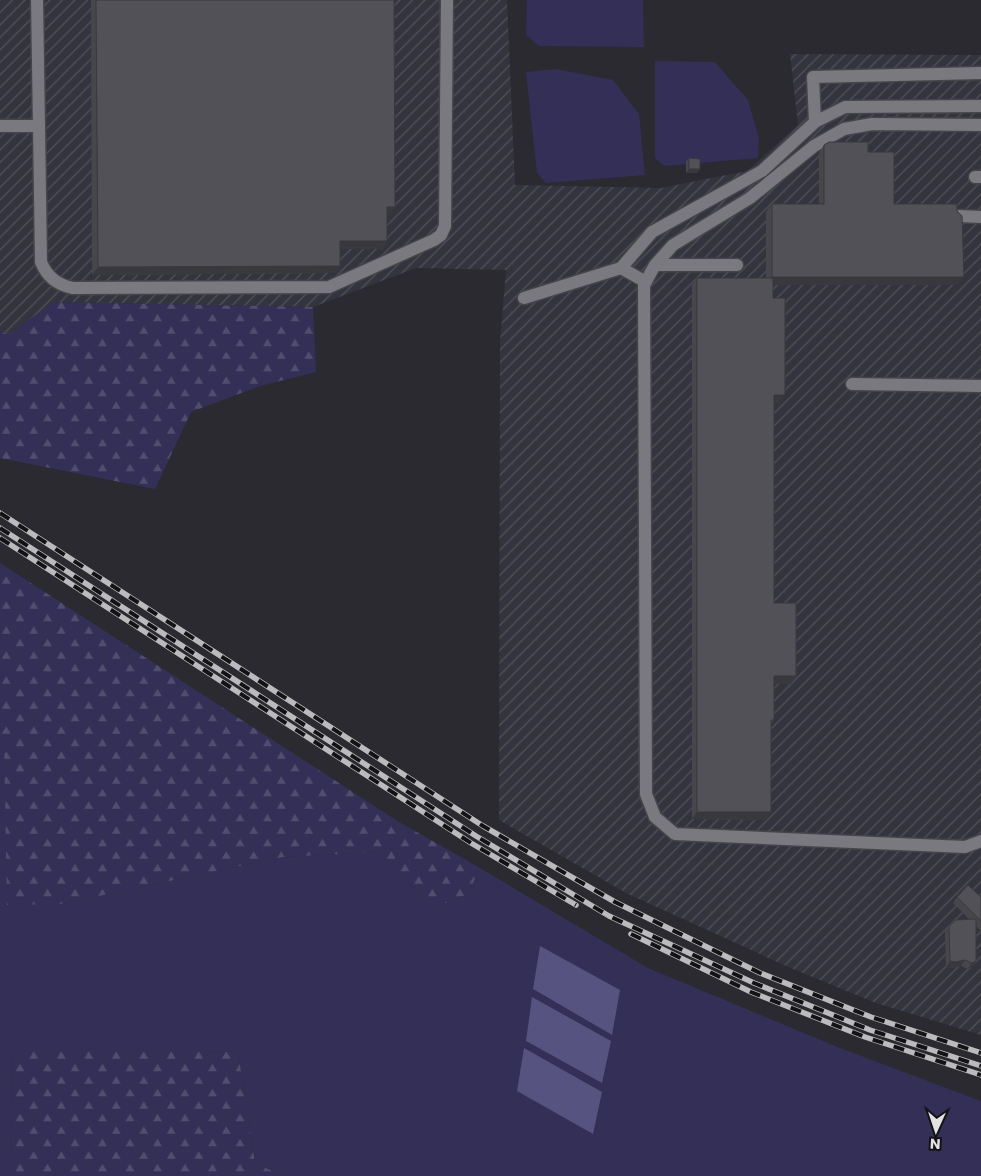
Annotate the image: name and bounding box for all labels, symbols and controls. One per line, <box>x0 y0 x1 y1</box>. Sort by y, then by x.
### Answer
north arrow <box>911 1106 961 1156</box>
text: N <box>930 1134 941 1154</box>

